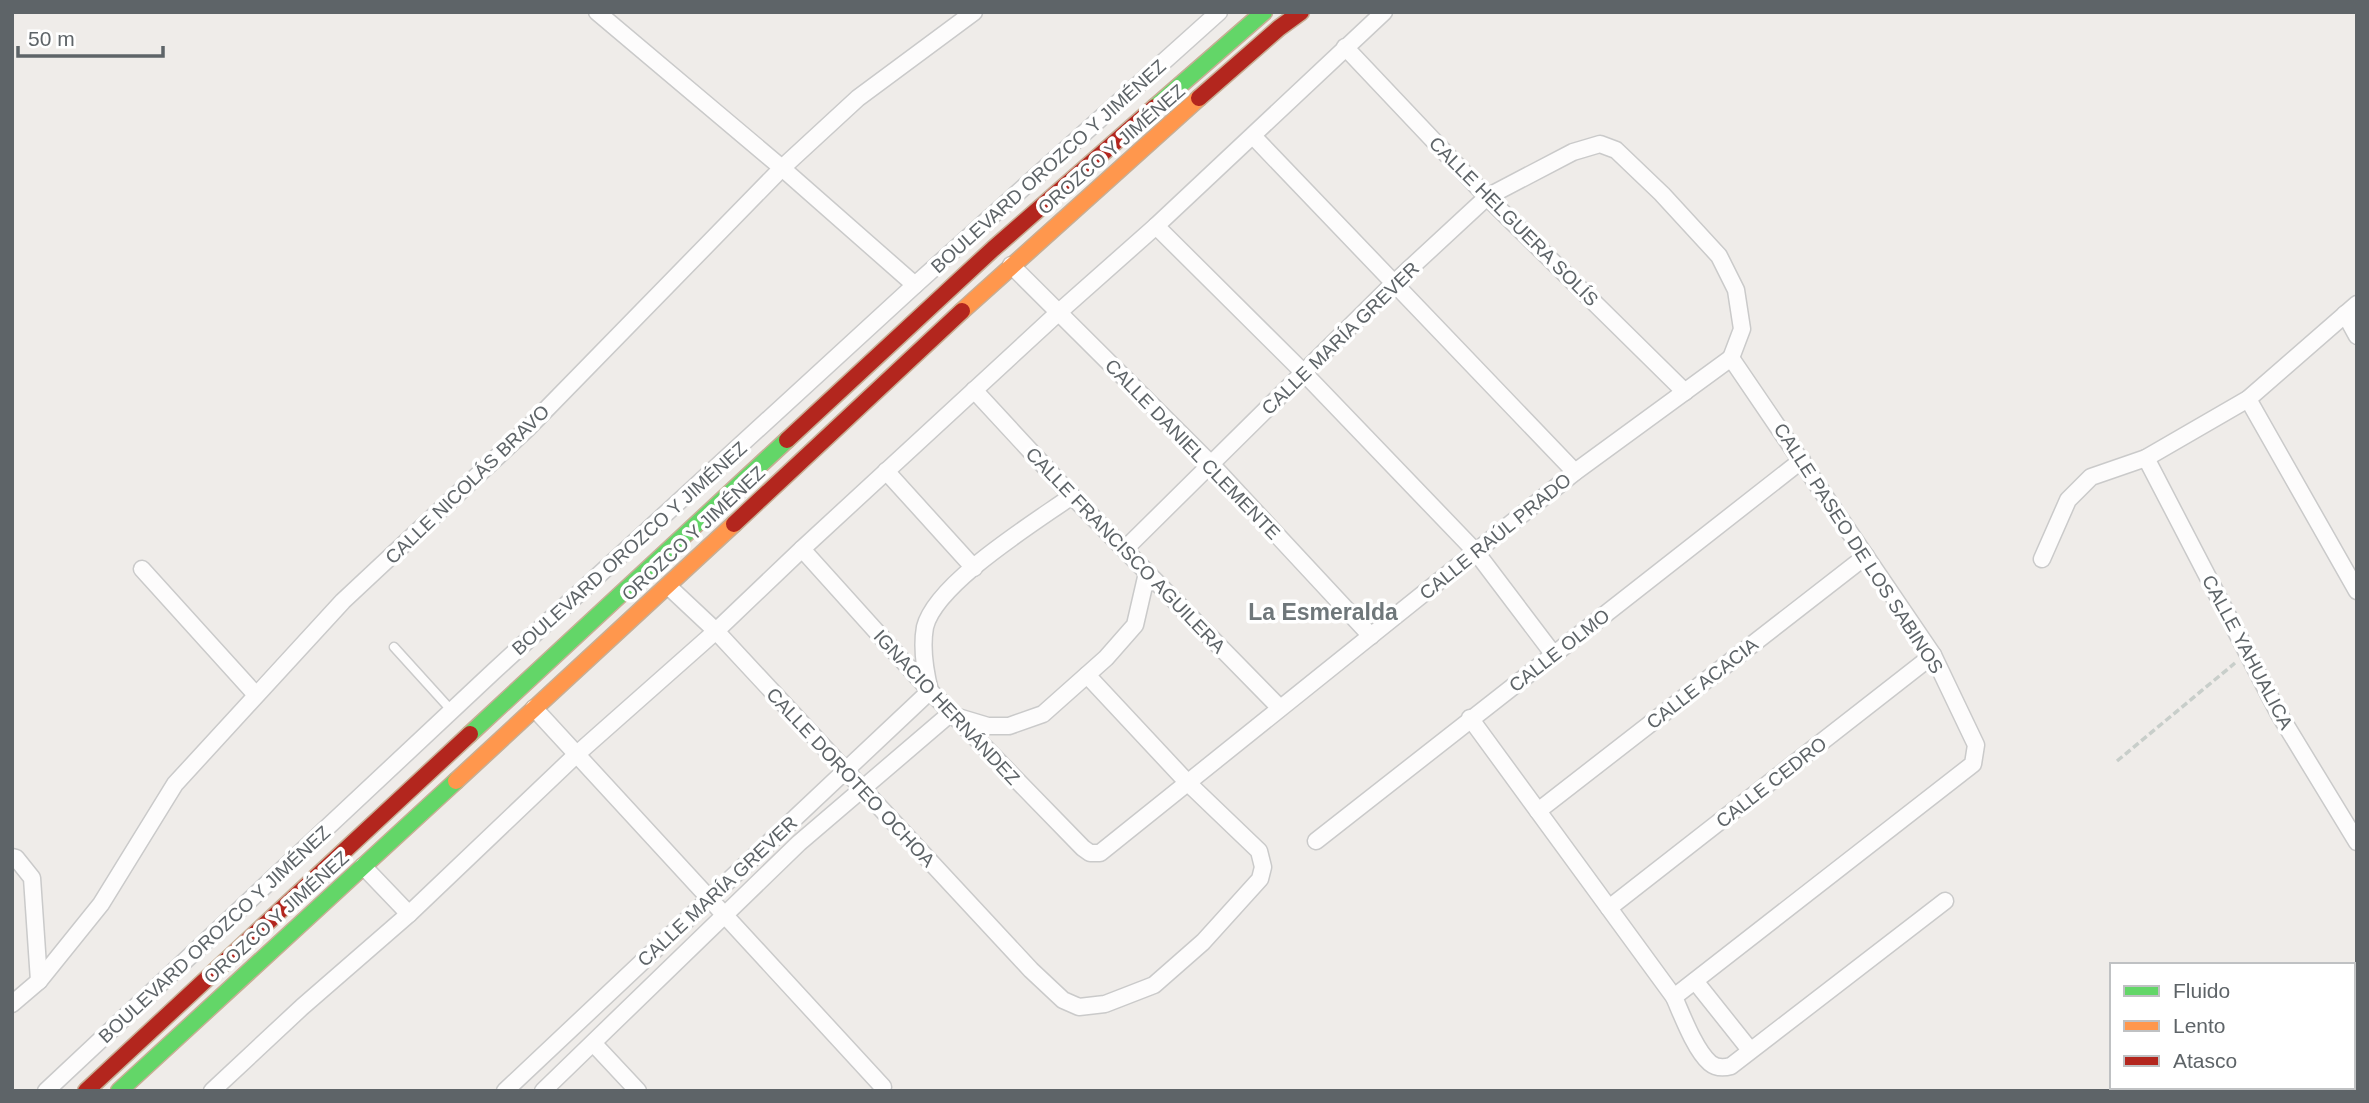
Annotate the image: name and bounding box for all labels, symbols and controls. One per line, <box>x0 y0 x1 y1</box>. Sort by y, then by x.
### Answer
scale bar <box>18 14 163 58</box>
text: 50 m <box>28 27 75 50</box>
street label: BOULEVARD OROZCO Y JIMÉNEZ <box>927 55 1170 277</box>
street label: OROZCO Y JIMÉNEZ <box>1034 80 1189 219</box>
street label: CALLE HELGUERA SOLÍS <box>1425 133 1602 310</box>
street label: CALLE MARÍA GREVER <box>1257 258 1423 419</box>
street label: CALLE DANIEL CLEMENTE <box>1101 355 1284 544</box>
street label: CALLE NICOLÁS BRAVO <box>381 401 554 568</box>
street label: CALLE PASEO DE LOS SABINOS <box>1770 419 1948 677</box>
street label: BOULEVARD OROZCO Y JIMÉNEZ <box>508 437 751 659</box>
street label: CALLE FRANCISCO AGUILERA <box>1022 443 1230 658</box>
street label: OROZCO Y JIMÉNEZ <box>618 462 769 605</box>
street label: CALLE RAÚL PRADO <box>1416 469 1575 604</box>
street label: CALLE YAHUALICA <box>2198 572 2297 733</box>
district label: La Esmeralda <box>1248 599 1398 625</box>
street label: CALLE OLMO <box>1505 605 1614 696</box>
street label: IGNACIO HERNÁNDEZ <box>869 626 1024 789</box>
street label: CALLE ACACIA <box>1643 633 1762 733</box>
street label: CALLE DOROTEO OCHOA <box>762 684 939 871</box>
street label: CALLE CEDRO <box>1712 733 1831 832</box>
street label: CALLE MARÍA GREVER <box>633 812 801 971</box>
street label: BOULEVARD OROZCO Y JIMÉNEZ <box>94 821 335 1047</box>
street label: OROZCO Y JIMÉNEZ <box>200 847 353 988</box>
legend <box>2110 963 2355 1089</box>
text: Fluido <box>2173 979 2230 1002</box>
text: Lento <box>2173 1014 2226 1037</box>
text: Atasco <box>2173 1049 2237 1072</box>

